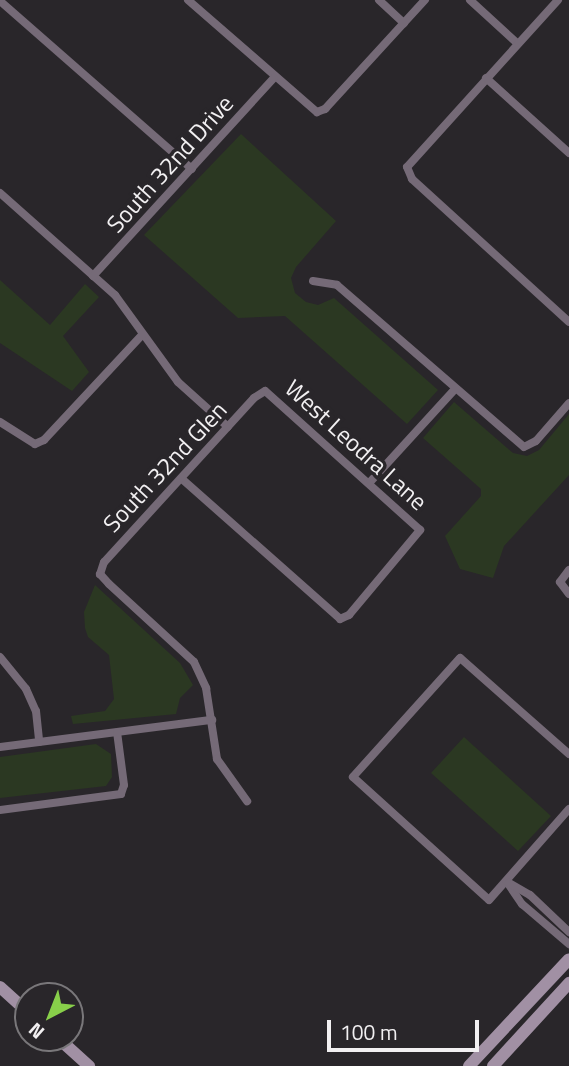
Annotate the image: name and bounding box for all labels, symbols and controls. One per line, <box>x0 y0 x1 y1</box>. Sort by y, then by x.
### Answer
street label: South 32nd Drive <box>101 89 239 239</box>
street label: West Leodra Lane <box>279 374 433 516</box>
street label: South 32nd Glen <box>97 396 233 538</box>
north arrow <box>14 982 84 1052</box>
scale bar <box>331 1006 483 1050</box>
text: N <box>21 1016 51 1047</box>
text: 100 m <box>340 1016 397 1048</box>

